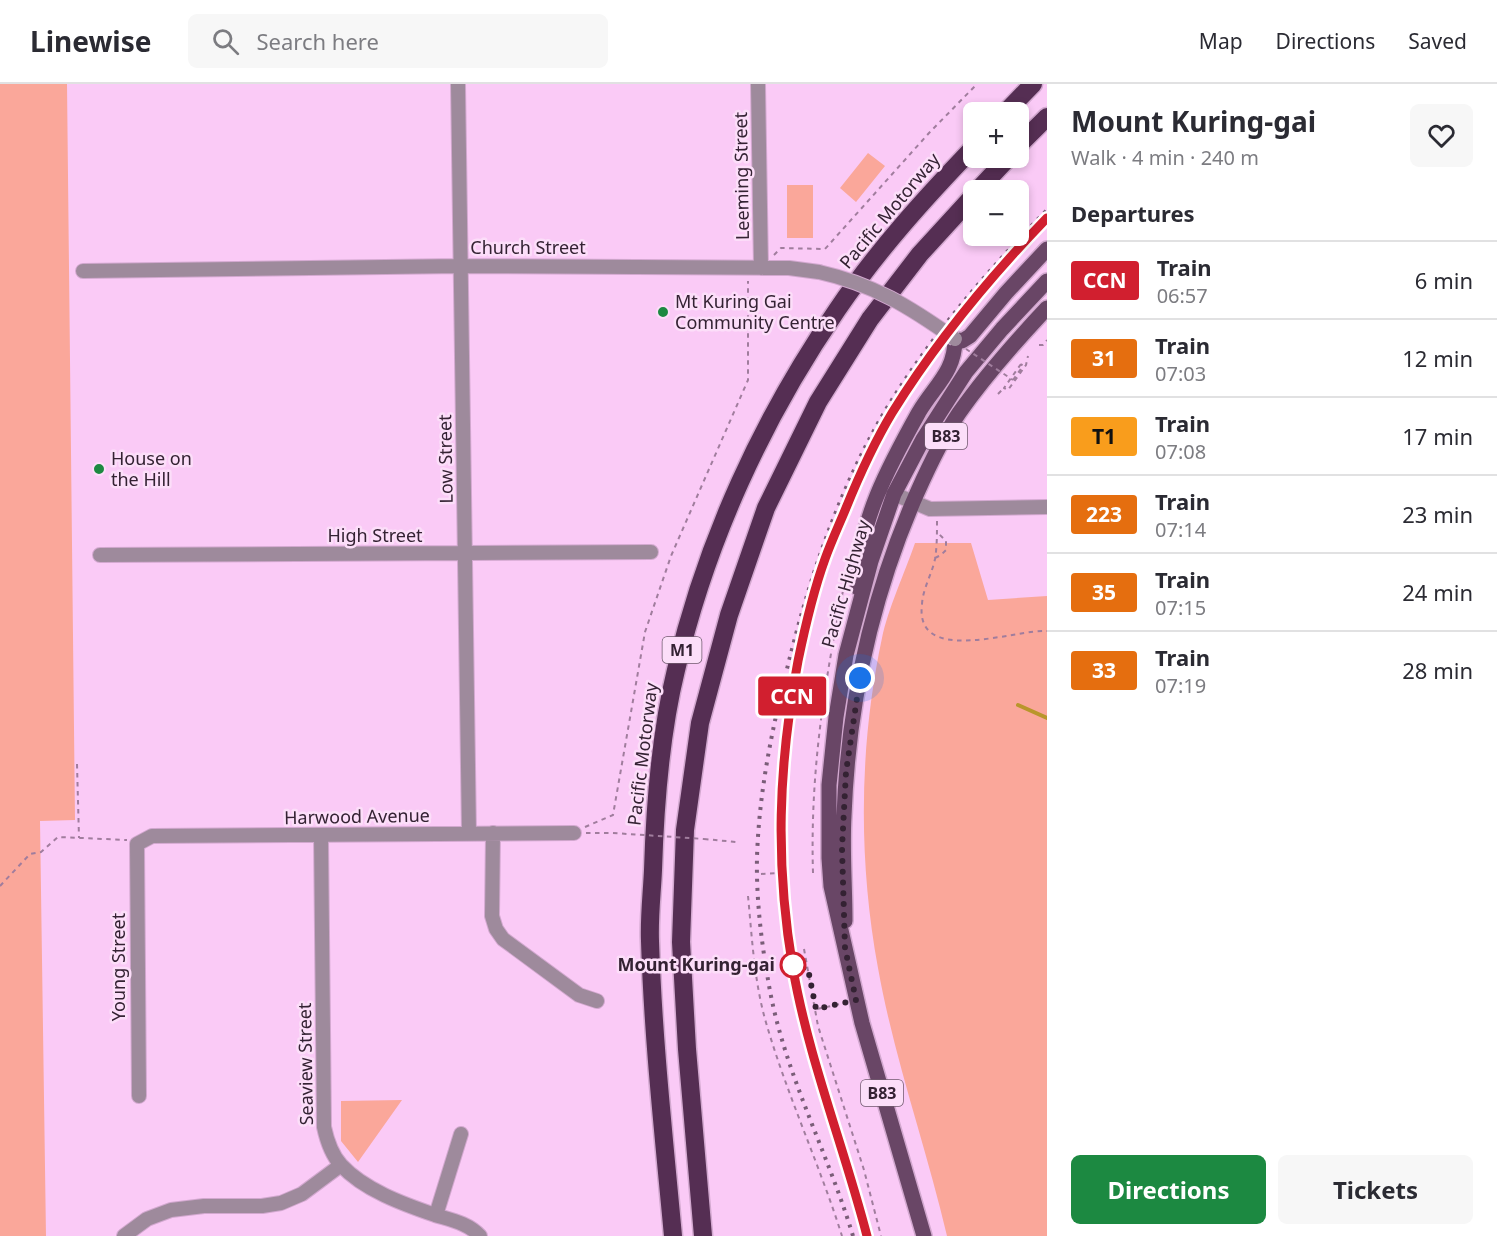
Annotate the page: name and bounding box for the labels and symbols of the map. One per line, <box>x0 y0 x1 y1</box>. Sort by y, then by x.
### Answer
street label: Leeming Street <box>728 111 754 240</box>
street label: Pacific Motorway <box>834 147 945 273</box>
street label: Church Street <box>470 235 586 259</box>
place label: Mt Kuring Gai Community Centre <box>675 289 835 334</box>
marker: Mt Kuring Gai Community Centre <box>656 305 670 319</box>
street label: Low Street <box>432 414 458 504</box>
road number: B83 <box>925 423 967 449</box>
place label: House on the Hill <box>111 446 192 491</box>
marker: House on the Hill <box>92 462 106 476</box>
street label: Pacific Highway <box>815 516 875 650</box>
street label: High Street <box>327 523 423 547</box>
road number: M1 <box>662 637 702 663</box>
your location <box>845 663 875 693</box>
line badge: CCN <box>758 676 826 716</box>
street label: Pacific Motorway <box>621 680 663 827</box>
street label: Harwood Avenue <box>284 803 430 829</box>
street label: Young Street <box>106 912 130 1021</box>
place label: Mount Kuring-gai <box>617 952 775 976</box>
marker: Mount Kuring-gai <box>780 952 806 978</box>
street label: Seaview Street <box>292 1002 318 1126</box>
road number: B83 <box>861 1080 903 1106</box>

